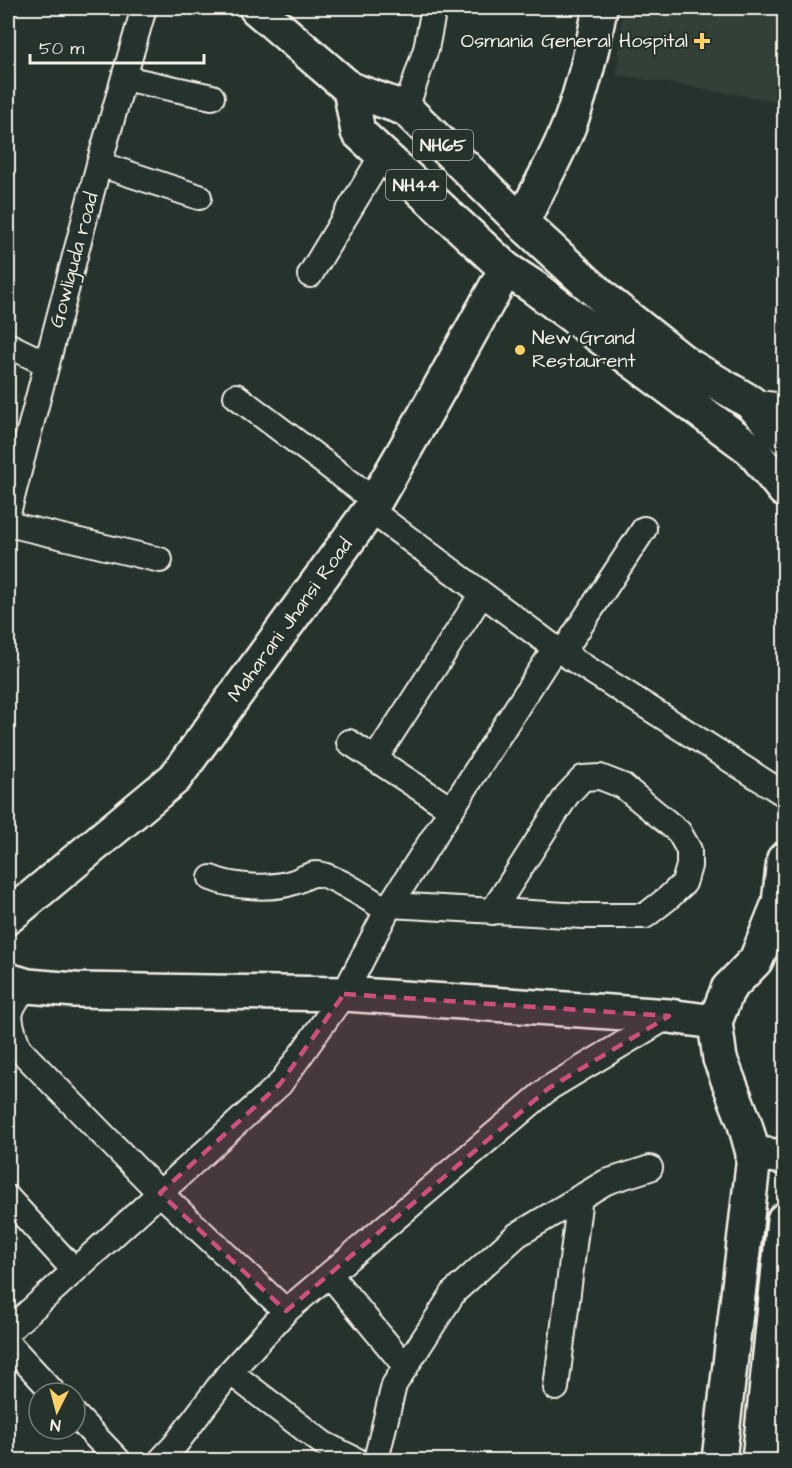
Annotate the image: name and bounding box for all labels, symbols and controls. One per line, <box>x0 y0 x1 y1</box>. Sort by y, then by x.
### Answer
scale bar <box>30 27 204 65</box>
place label: Osmania General Hospital <box>461 27 688 55</box>
marker: Osmania General Hospital <box>693 32 711 50</box>
text: 50 m <box>39 36 84 61</box>
road number: NH65 <box>413 130 473 160</box>
road number: NH44 <box>386 170 446 200</box>
street label: Gowliguda road <box>42 189 106 331</box>
place label: New Grand Restaurent <box>532 324 635 375</box>
marker: New Grand Restaurent <box>513 343 527 357</box>
street label: Maharani Jhansi Road <box>221 532 359 708</box>
north arrow <box>27 1381 87 1441</box>
text: N <box>49 1413 62 1436</box>

